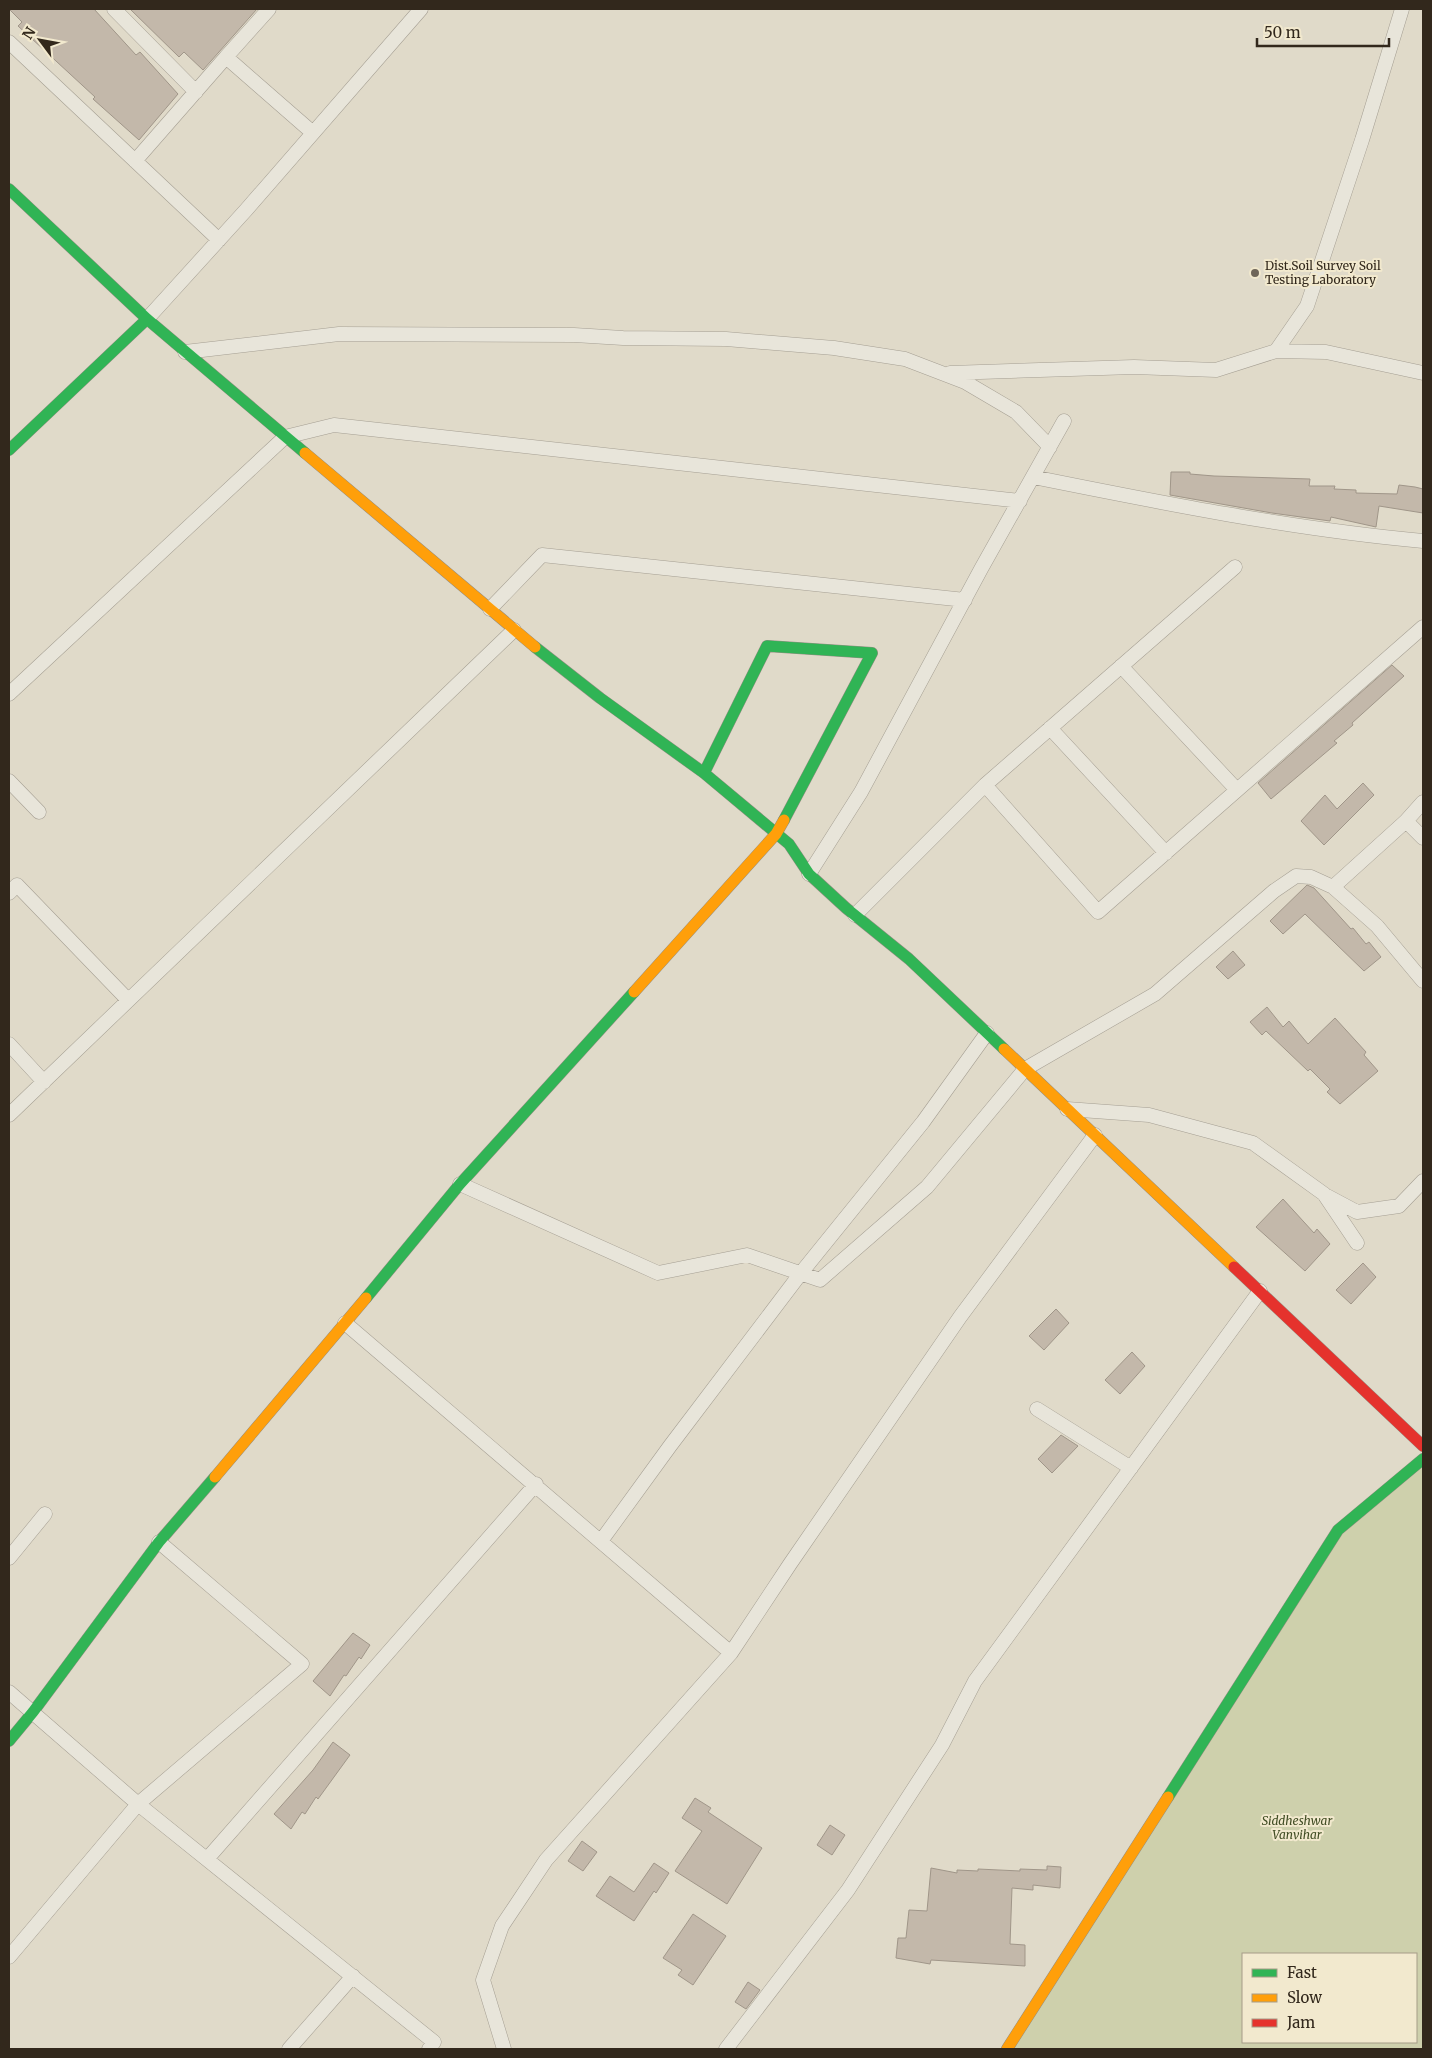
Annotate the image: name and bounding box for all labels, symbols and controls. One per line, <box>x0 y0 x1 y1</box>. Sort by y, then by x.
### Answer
north arrow <box>15 15 65 65</box>
scale bar <box>1257 15 1390 47</box>
text: 50 m <box>1264 23 1301 42</box>
text: N <box>18 24 40 43</box>
place label: Dist.Soil Survey Soil Testing Laboratory <box>1265 258 1381 287</box>
marker: Dist.Soil Survey Soil Testing Laboratory <box>1249 267 1261 279</box>
park label: Siddheshwar Vanvihar <box>1262 1813 1333 1842</box>
legend <box>1242 1953 1417 2043</box>
text: Fast <box>1287 1963 1317 1982</box>
text: Slow <box>1287 1988 1322 2007</box>
text: Jam <box>1286 2013 1315 2032</box>

